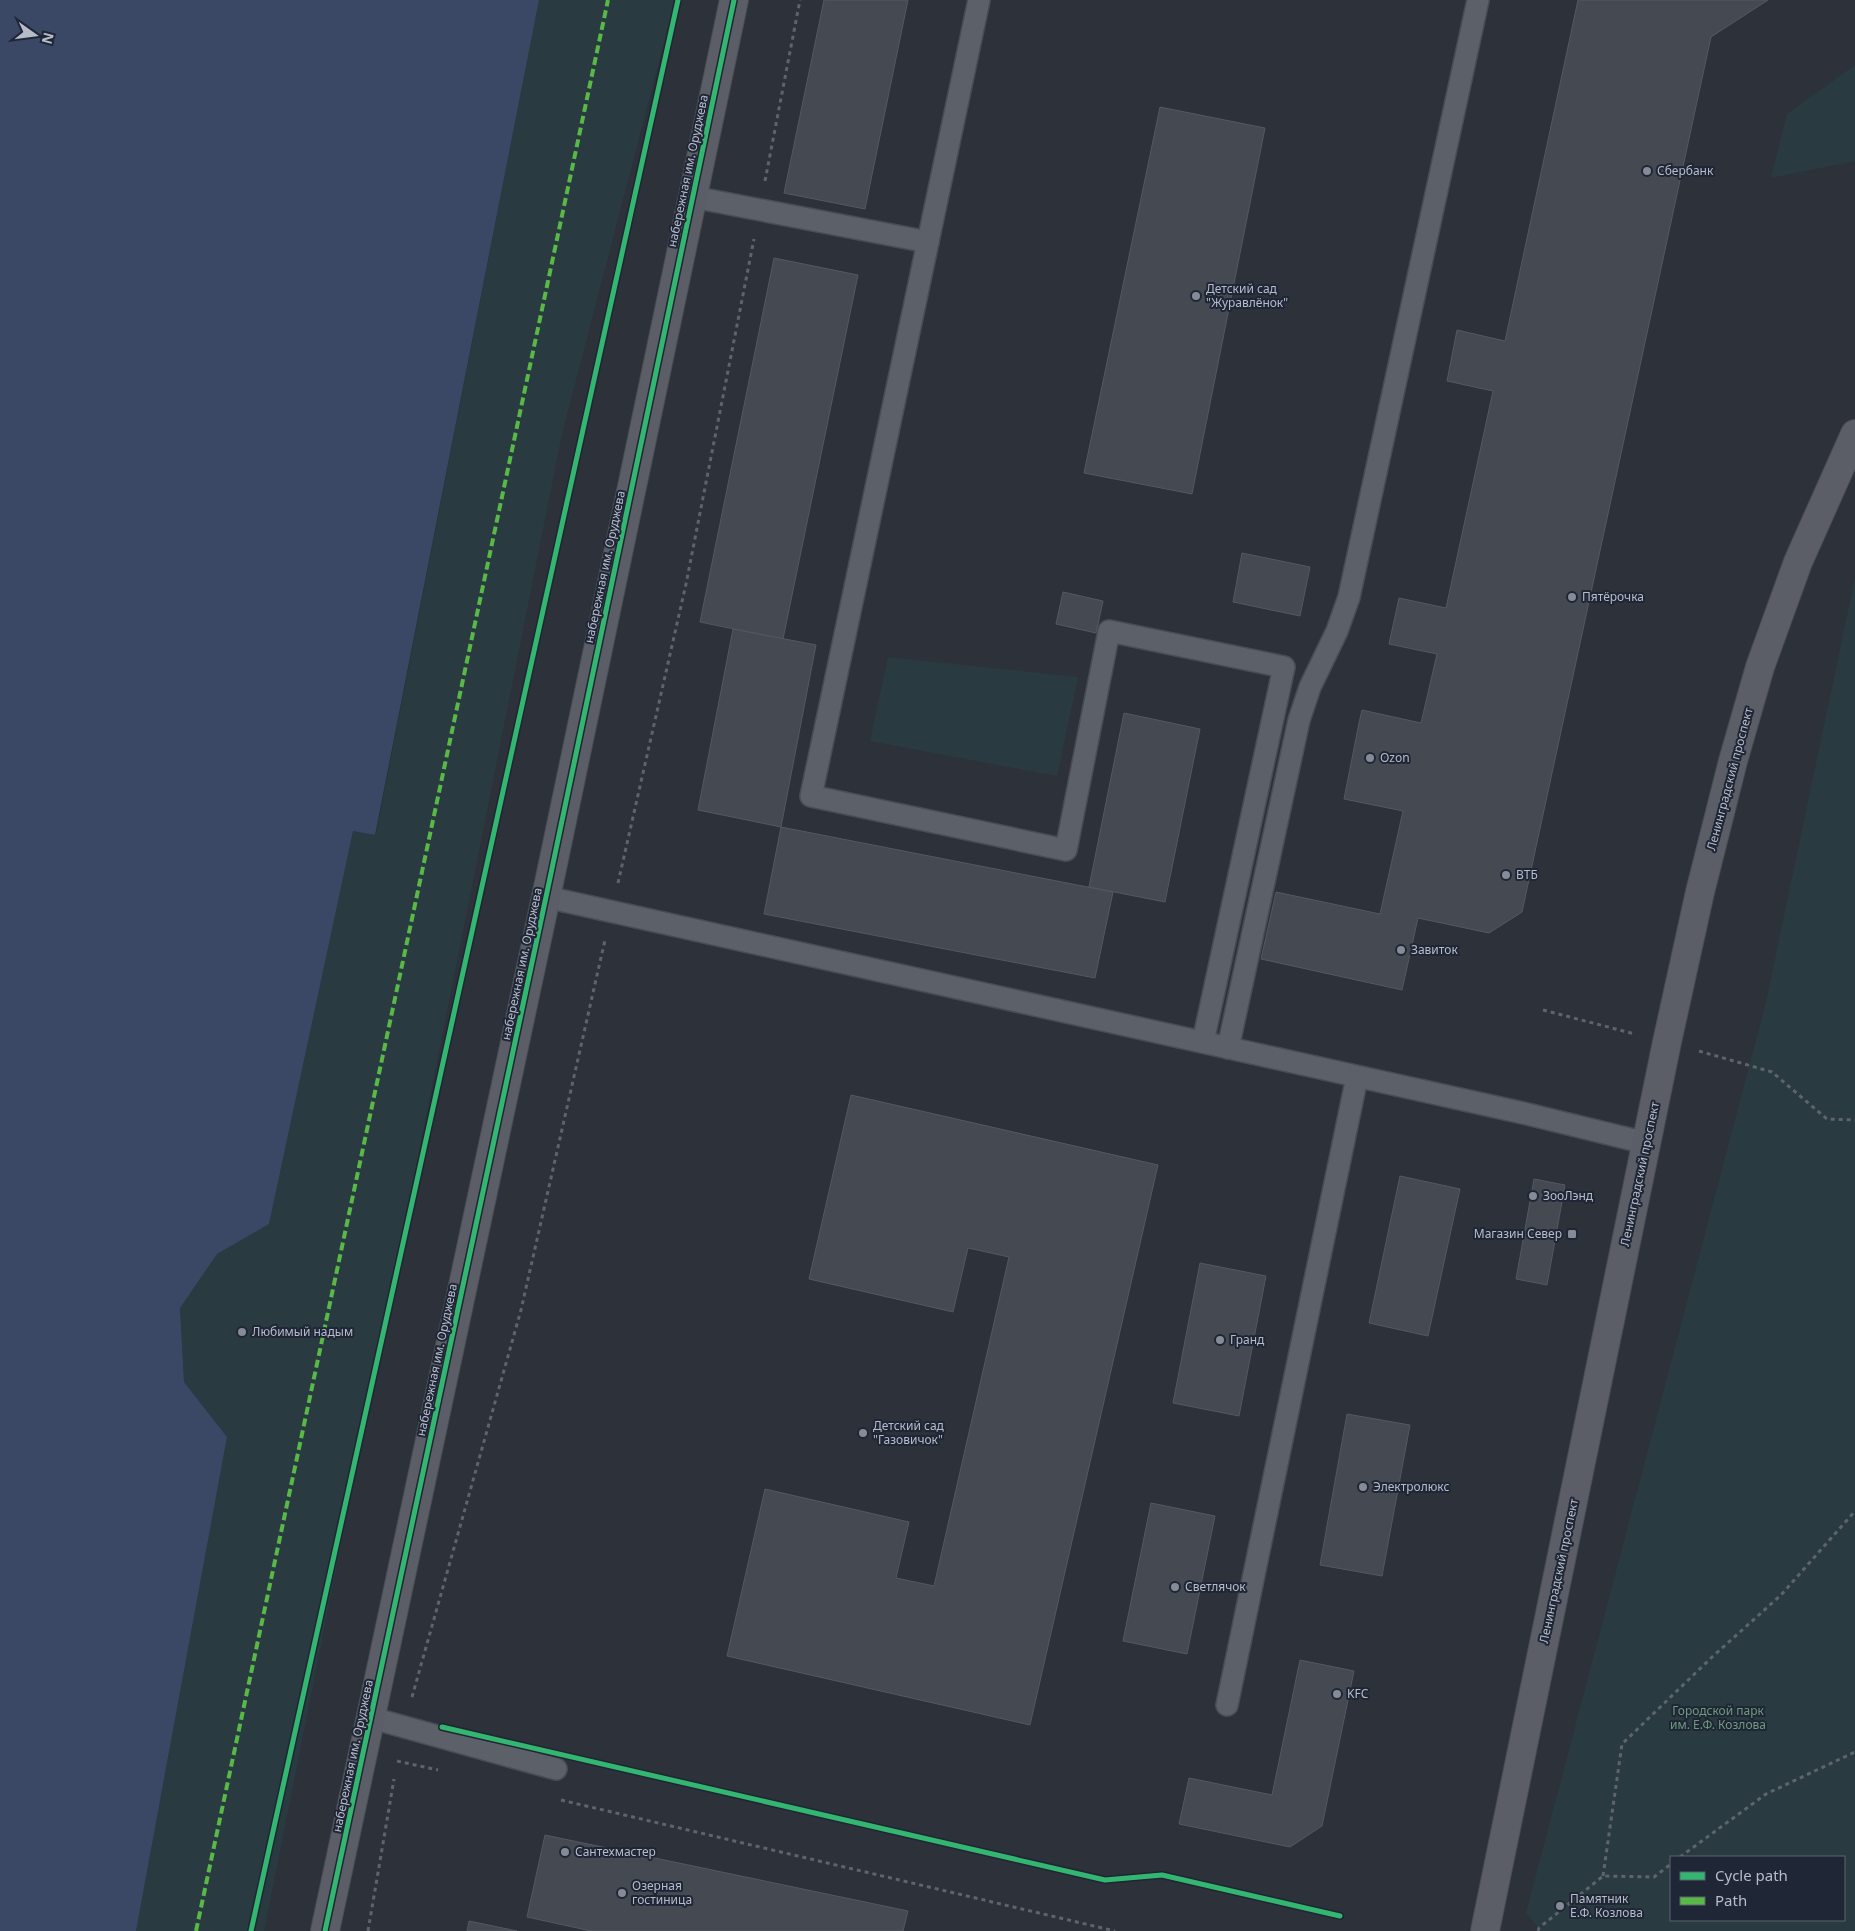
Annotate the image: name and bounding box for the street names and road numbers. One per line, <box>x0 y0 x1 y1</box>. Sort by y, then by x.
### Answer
street label: набережная им. Оруджева <box>663 93 712 249</box>
street label: набережная им. Оруджева <box>580 489 629 645</box>
street label: Ленинградский проспект <box>1702 705 1757 852</box>
street label: набережная им. Оруджева <box>497 886 546 1042</box>
street label: Ленинградский проспект <box>1616 1100 1663 1248</box>
street label: набережная им. Оруджева <box>412 1282 461 1438</box>
street label: Ленинградский проспект <box>1535 1497 1582 1645</box>
street label: набережная им. Оруджева <box>328 1678 377 1834</box>

